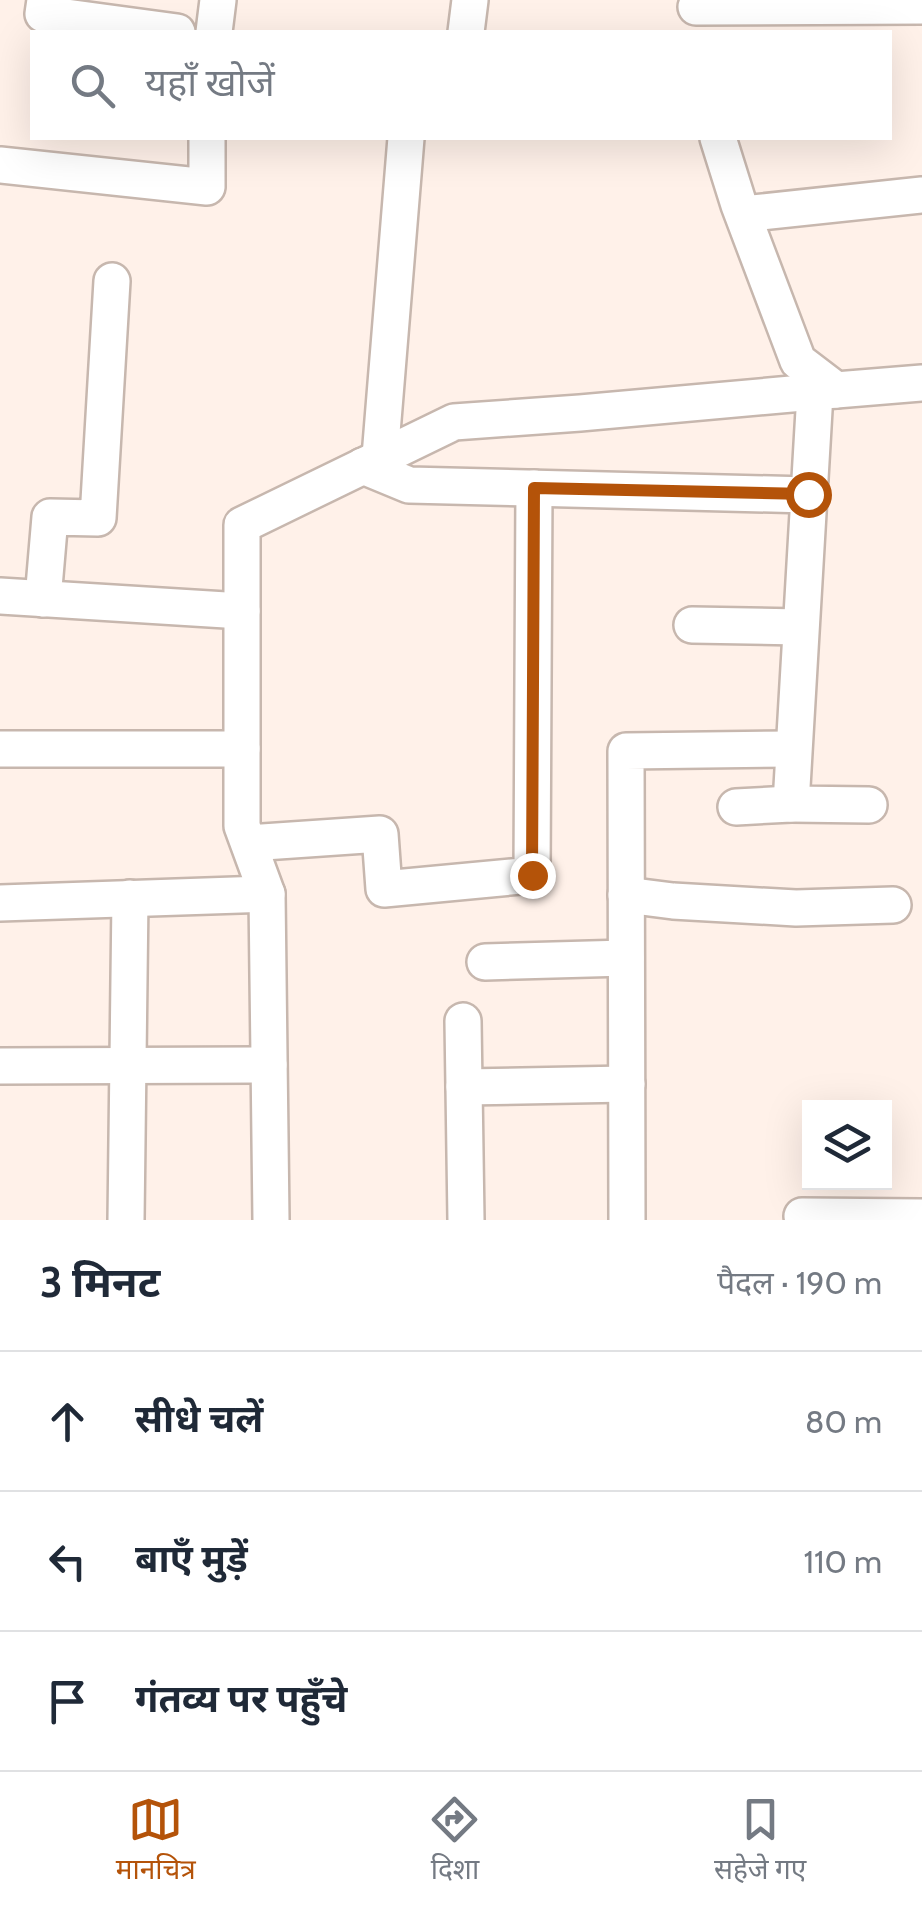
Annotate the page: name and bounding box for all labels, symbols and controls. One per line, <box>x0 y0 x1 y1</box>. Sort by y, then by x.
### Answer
search box <box>30 30 892 140</box>
icon: search <box>65 58 120 113</box>
text: यहाँ खोजें <box>145 59 275 106</box>
route start <box>786 472 832 518</box>
route end <box>510 853 556 899</box>
map controls <box>802 1100 892 1190</box>
button: layers <box>802 1100 892 1190</box>
text: 3 मिनट <box>40 1256 160 1308</box>
text: पैदल · 190 m <box>717 1263 882 1302</box>
icon: ahead <box>40 1394 95 1449</box>
text: सीधे चलें <box>135 1395 263 1442</box>
text: 80 m <box>805 1402 882 1441</box>
icon: left <box>40 1534 95 1589</box>
text: बाएँ मुड़ें <box>135 1535 248 1582</box>
text: 110 m <box>804 1542 882 1581</box>
icon: arrive <box>40 1674 95 1729</box>
text: गंतव्य पर पहुँचे <box>135 1675 347 1722</box>
tab: मानचित्र <box>116 1792 196 1890</box>
tab: दिशा <box>427 1792 482 1890</box>
tab: सहेजे गए <box>714 1792 806 1890</box>

